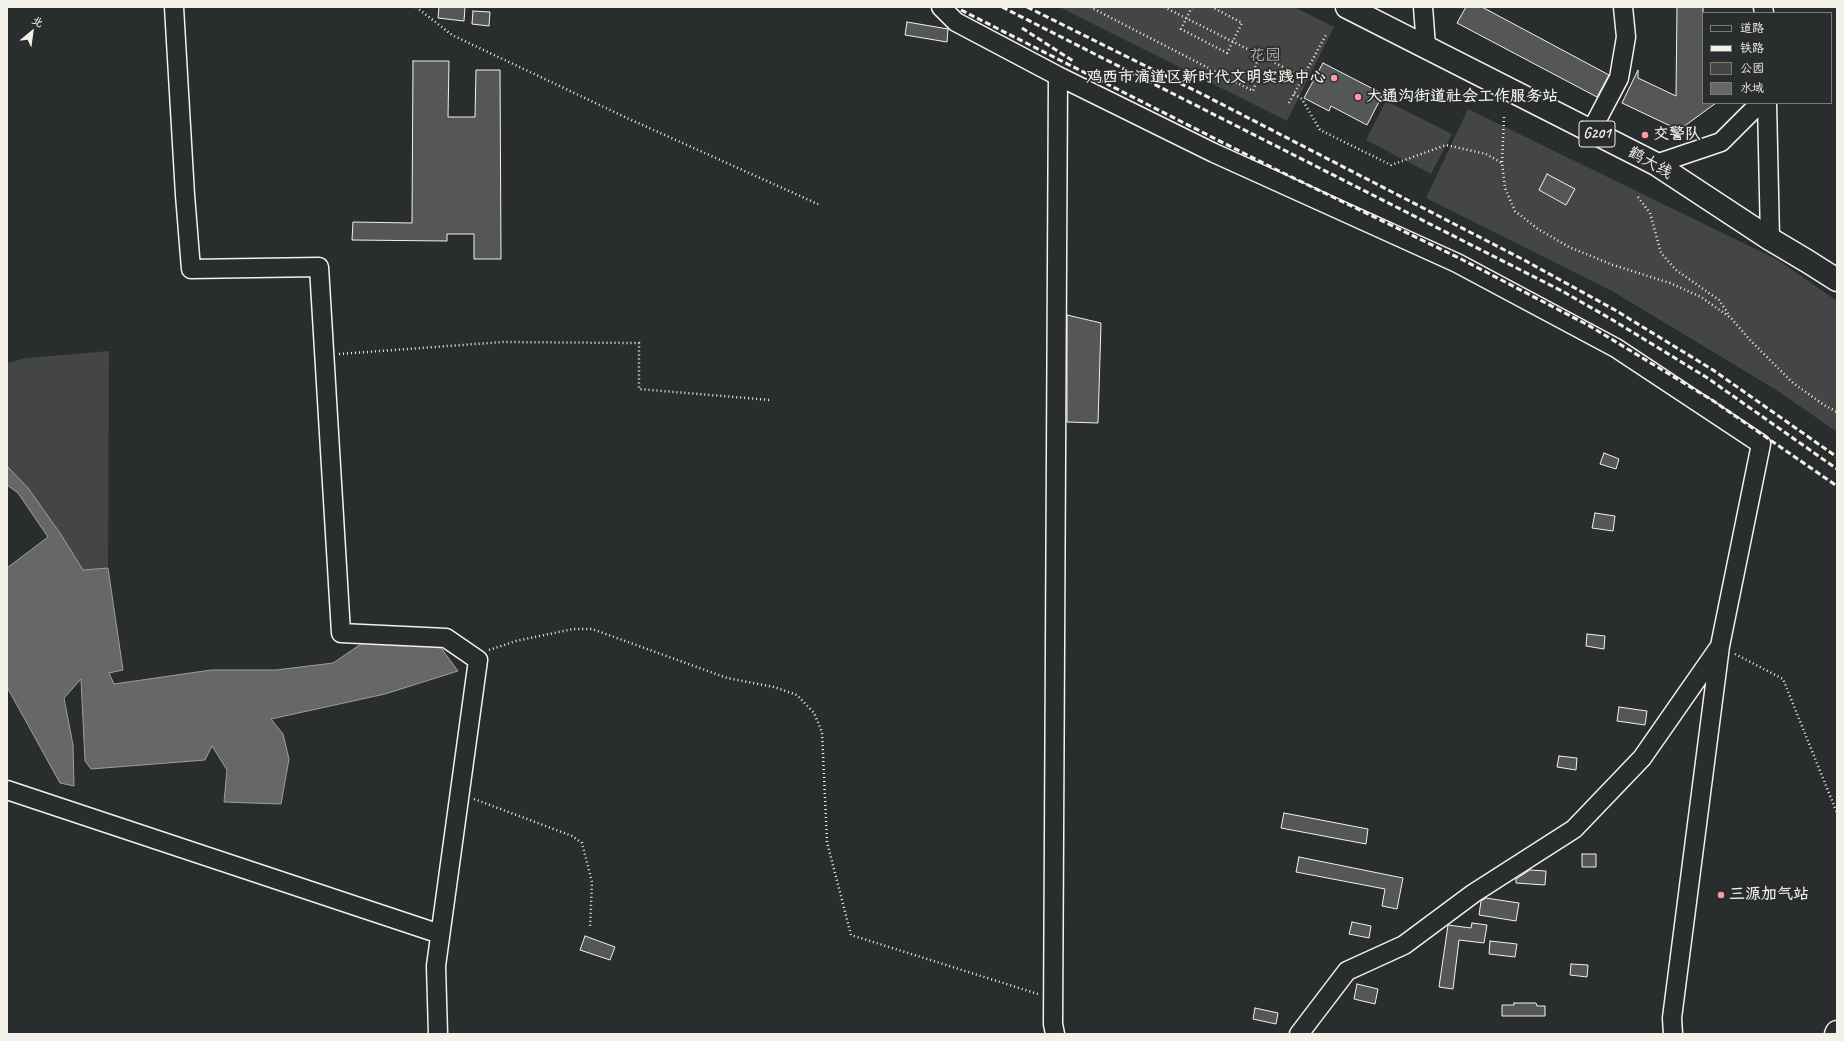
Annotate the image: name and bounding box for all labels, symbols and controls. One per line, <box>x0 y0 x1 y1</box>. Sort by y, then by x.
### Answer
north arrow <box>12 12 52 52</box>
legend <box>1702 12 1832 104</box>
text: 北 <box>30 13 46 30</box>
text: 道路 <box>1740 20 1764 36</box>
text: 铁路 <box>1740 40 1764 56</box>
park label: 花园 <box>1249 46 1281 66</box>
text: 公园 <box>1740 60 1764 76</box>
place label: 鸡西市滴道区新时代文明实践中心 <box>1086 68 1326 88</box>
marker: 鸡西市滴道区新时代文明实践中心 <box>1329 73 1339 83</box>
text: 水域 <box>1740 80 1764 96</box>
place label: 大通沟街道社会工作服务站 <box>1366 87 1558 107</box>
marker: 大通沟街道社会工作服务站 <box>1353 92 1363 102</box>
road number: G201 <box>1579 121 1615 147</box>
place label: 交警队 <box>1653 125 1701 145</box>
marker: 交警队 <box>1640 130 1650 140</box>
street label: 鹤大线 <box>1624 143 1676 183</box>
place label: 三源加气站 <box>1729 885 1809 905</box>
marker: 三源加气站 <box>1716 890 1726 900</box>

